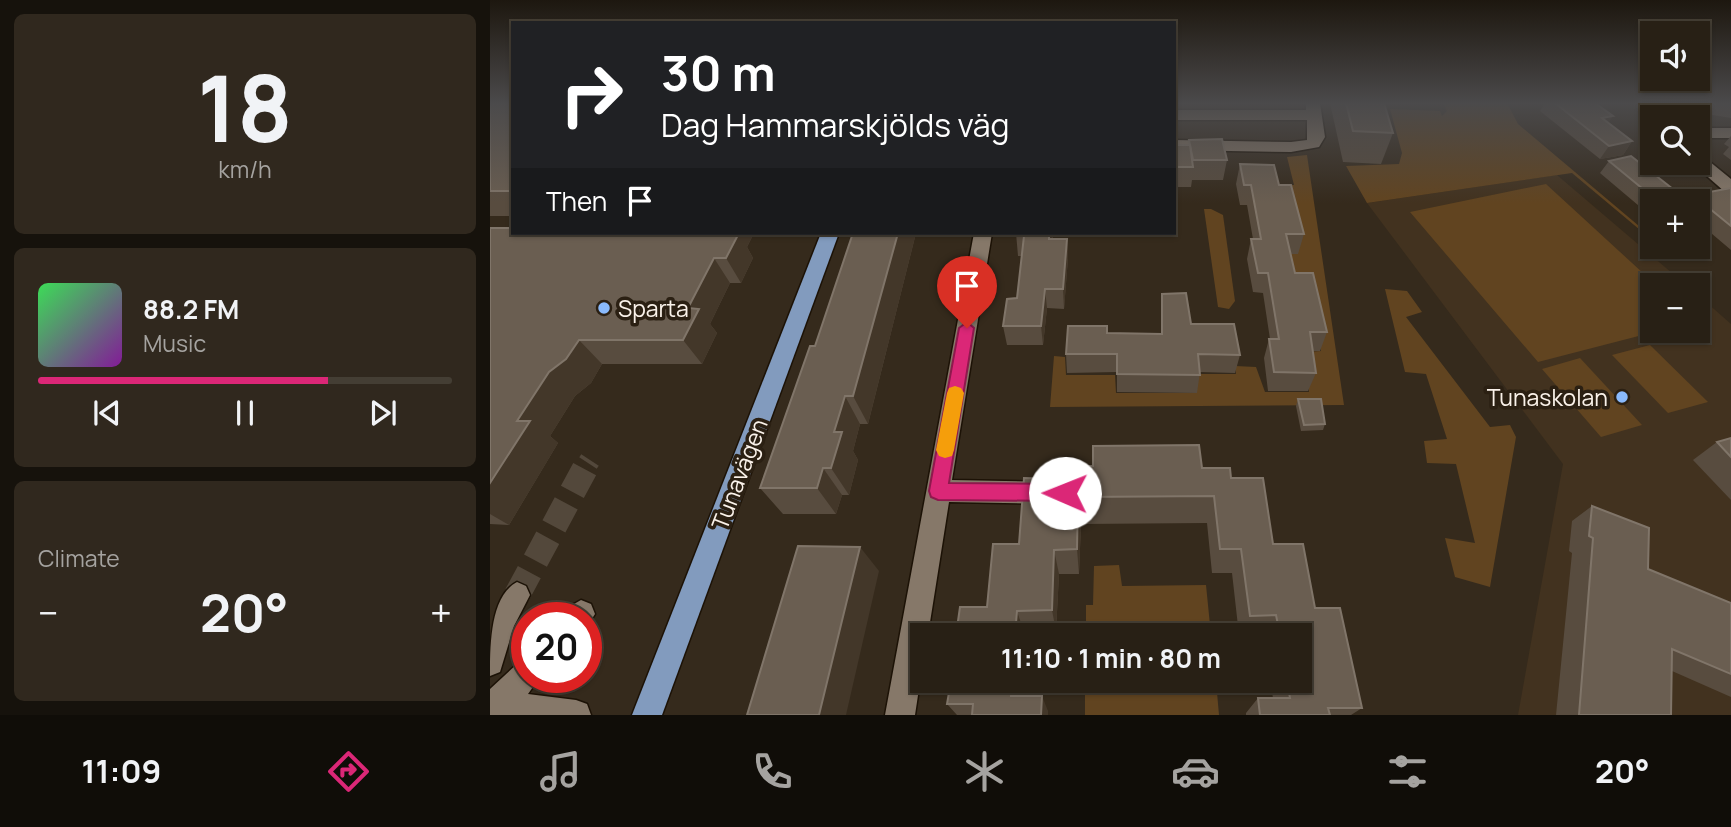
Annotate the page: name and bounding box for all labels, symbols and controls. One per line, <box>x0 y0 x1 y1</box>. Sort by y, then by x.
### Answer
map controls <box>1640 21 1710 343</box>
button: sound <box>1640 21 1710 91</box>
text: 30 m <box>661 39 776 106</box>
text: 18 <box>197 45 293 169</box>
icon: right <box>546 49 637 140</box>
text: Dag Hammarskjölds väg <box>661 103 1010 147</box>
button: search <box>1640 105 1710 175</box>
text: km/h <box>218 153 272 185</box>
icon: arrive <box>621 182 659 220</box>
text: Then <box>546 183 607 219</box>
button: + <box>1640 189 1710 259</box>
pin <box>937 256 997 328</box>
icon: arrive <box>948 267 986 305</box>
button: − <box>1640 273 1710 343</box>
text: 88.2 FM <box>143 291 239 327</box>
place label: Sparta <box>618 292 689 324</box>
marker: Sparta <box>596 300 612 316</box>
text: Music <box>143 327 206 359</box>
place label: Tunaskolan <box>1487 381 1608 413</box>
marker: Tunaskolan <box>1614 389 1630 405</box>
icon: previous <box>88 394 126 432</box>
icon: pause <box>226 394 264 432</box>
icon: next <box>364 394 402 432</box>
street label: Tunavägen <box>703 414 775 534</box>
position arrow <box>1028 456 1102 530</box>
text: Climate <box>38 542 120 574</box>
text: 20° <box>200 577 289 648</box>
text: − <box>38 586 59 638</box>
text: + <box>430 586 452 638</box>
speed limit sign: 20 <box>511 602 602 693</box>
text: 11:10 · 1 min · 80 m <box>1001 640 1221 676</box>
icon: directions <box>324 747 373 796</box>
icon: music <box>536 747 585 796</box>
icon: phone <box>748 747 797 796</box>
icon: climate <box>960 747 1009 796</box>
icon: car <box>1171 747 1220 796</box>
icon: filters <box>1383 747 1432 796</box>
text: 11:09 <box>81 749 161 793</box>
text: 20° <box>1595 749 1650 793</box>

